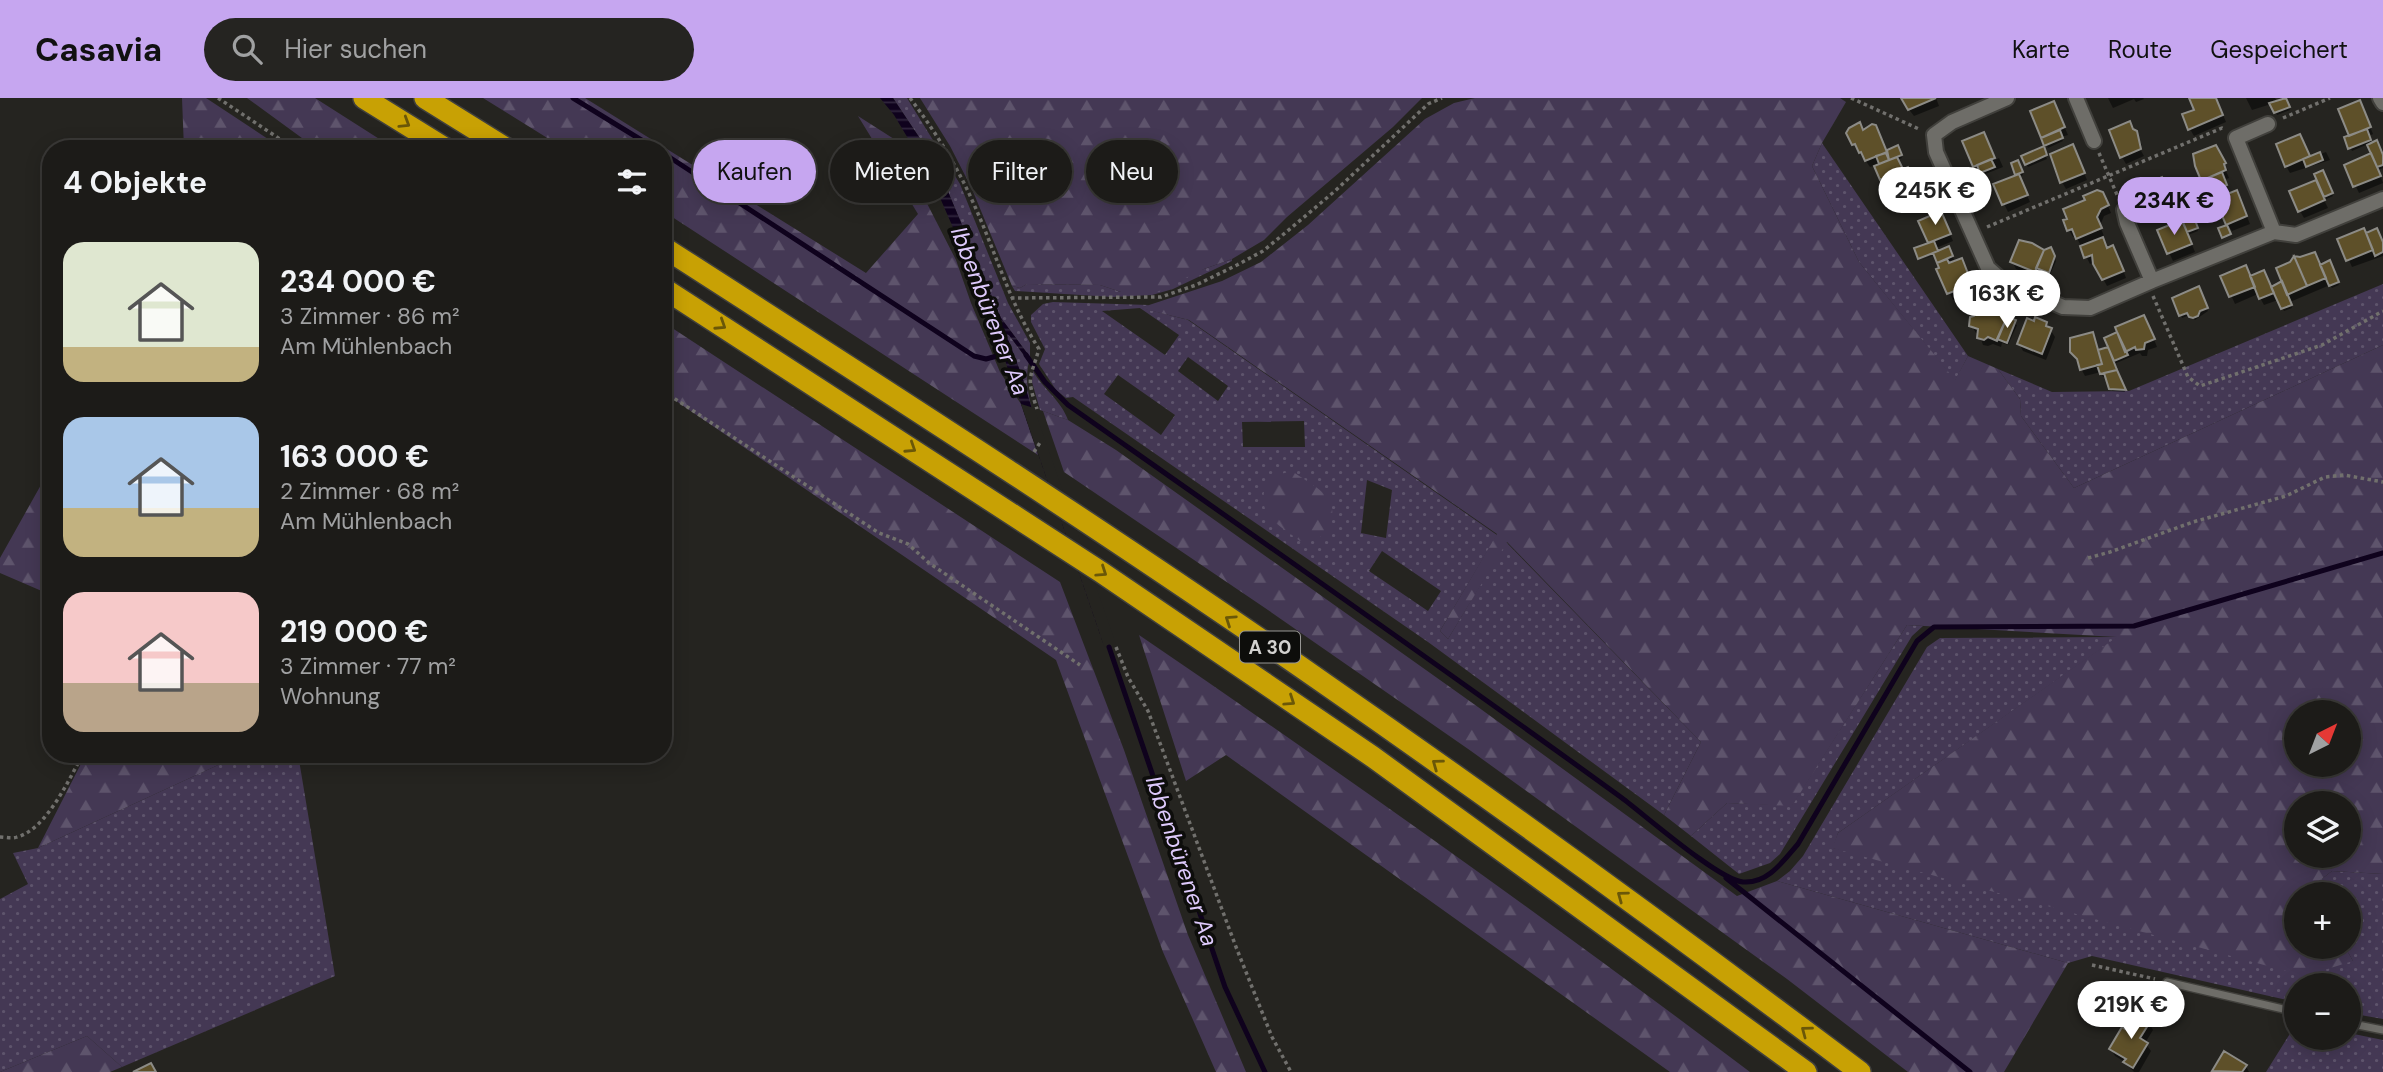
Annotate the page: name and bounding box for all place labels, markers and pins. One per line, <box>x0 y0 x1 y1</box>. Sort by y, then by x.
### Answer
pin: 245K € <box>1878 167 1992 227</box>
pin: 234K € <box>2117 178 2231 237</box>
pin: 163K € <box>1950 271 2064 330</box>
pin: 219K € <box>2074 982 2188 1041</box>

